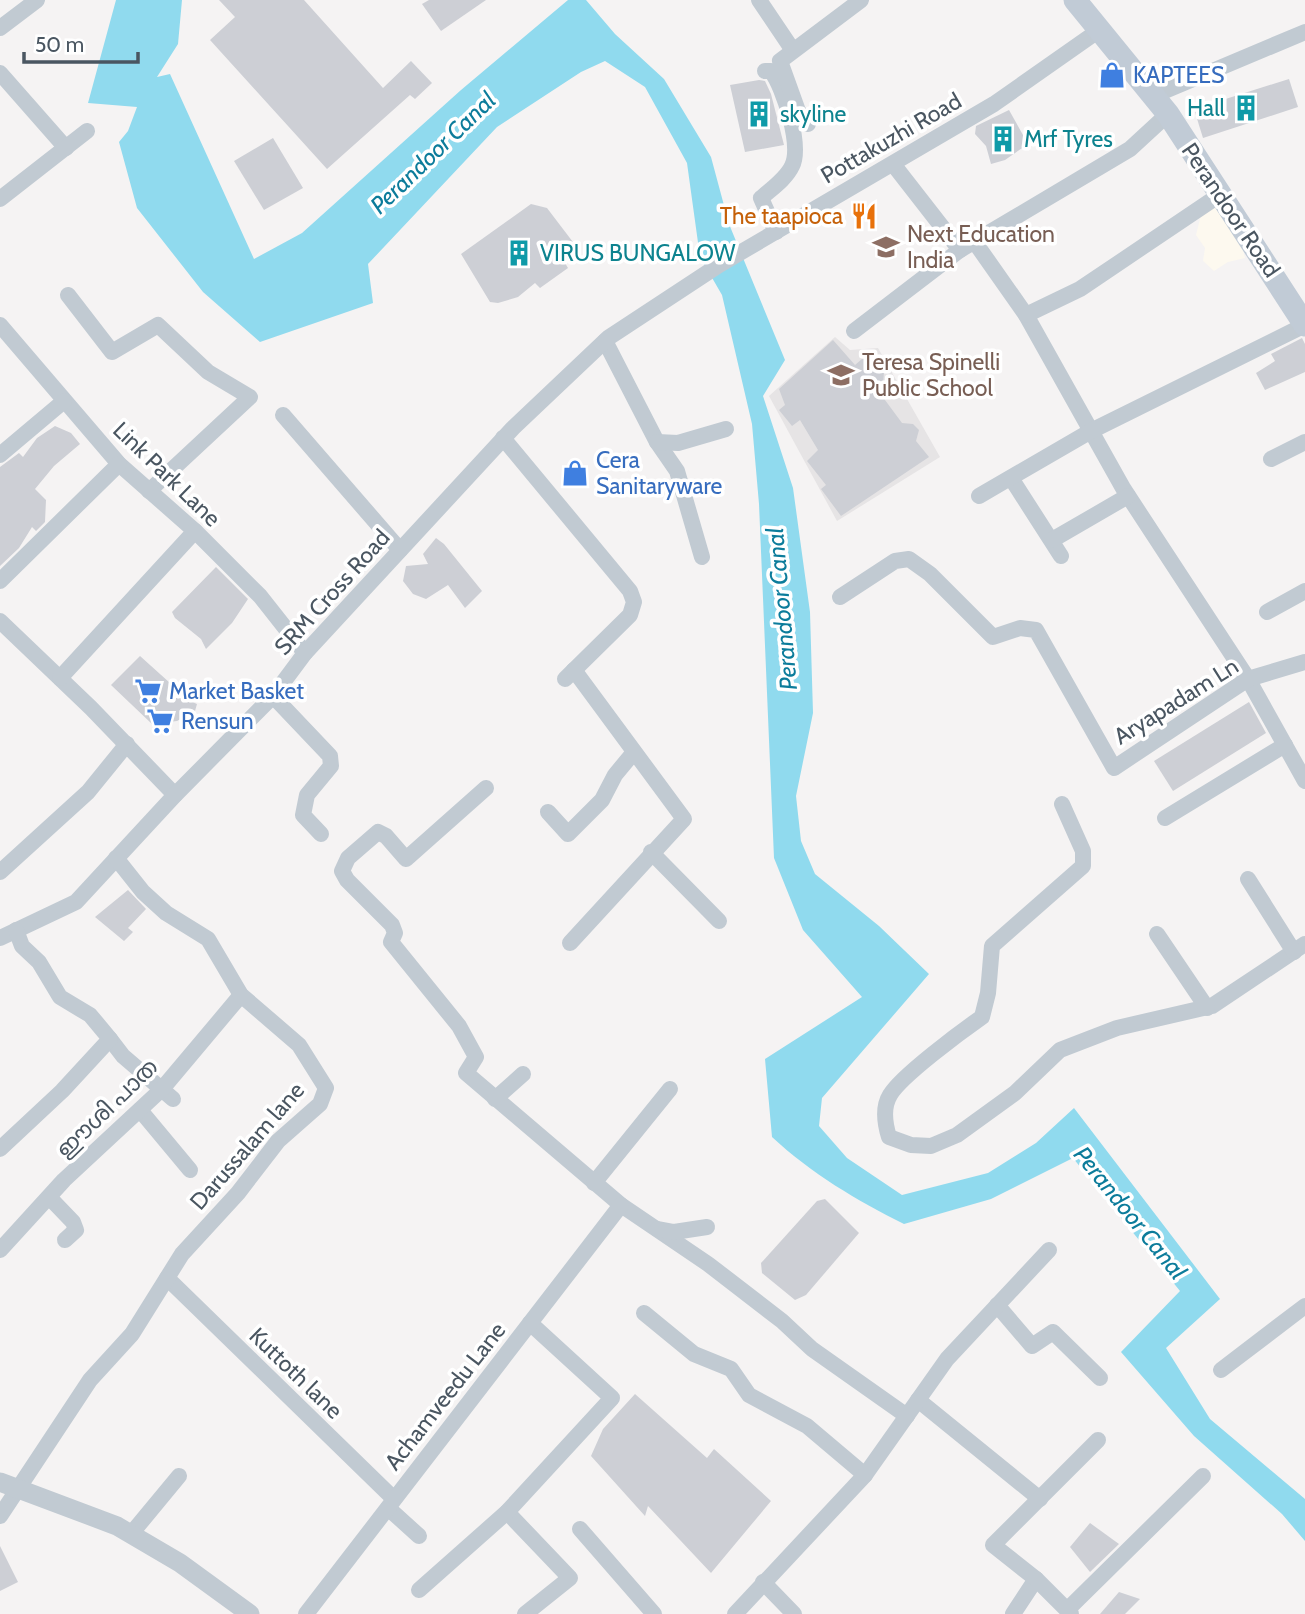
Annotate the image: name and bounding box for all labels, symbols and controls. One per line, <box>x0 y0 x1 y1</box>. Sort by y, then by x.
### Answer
scale bar <box>24 21 138 65</box>
text: 50 m <box>35 32 84 57</box>
shop icon: KAPTEES <box>1097 60 1127 90</box>
place label: KAPTEES <box>1133 61 1225 89</box>
water label: Perandoor Canal <box>364 85 502 220</box>
street label: Pottakuzhi Road <box>816 87 966 189</box>
building icon: Hall <box>1231 93 1261 123</box>
place label: Hall <box>1187 94 1226 122</box>
building icon: skyline <box>744 99 774 129</box>
place label: skyline <box>780 100 847 128</box>
building icon: Mrf Tyres <box>988 124 1018 154</box>
place label: Mrf Tyres <box>1024 125 1113 153</box>
street label: Perandoor Road <box>1176 137 1286 283</box>
restaurant icon: The taapioca <box>849 201 879 231</box>
place label: The taapioca <box>720 202 843 230</box>
place label: Next Education India <box>907 220 1055 274</box>
school or university icon: Next Education India <box>871 232 901 262</box>
building icon: VIRUS BUNGALOW <box>504 238 534 268</box>
place label: VIRUS BUNGALOW <box>540 239 736 267</box>
place label: Teresa Spinelli Public School <box>862 348 1000 402</box>
school or university icon: Teresa Spinelli Public School <box>826 360 856 390</box>
street label: Link Park Lane <box>107 416 227 532</box>
place label: Cera Sanitaryware <box>596 446 722 500</box>
shop icon: Cera Sanitaryware <box>560 458 590 488</box>
street label: SRM Cross Road <box>268 524 396 660</box>
water label: Perandoor Canal <box>760 526 803 692</box>
street label: Aryapadam Ln <box>1109 652 1243 750</box>
supermarket icon: Market Basket <box>133 676 163 706</box>
place label: Market Basket <box>169 677 304 705</box>
supermarket icon: Rensun <box>145 706 175 736</box>
place label: Rensun <box>181 707 254 735</box>
street label: ഈശി പാത <box>51 1053 163 1163</box>
street label: Darussalam lane <box>184 1076 310 1216</box>
water label: Perandoor Canal <box>1068 1140 1193 1285</box>
street label: Achamveedu Lane <box>379 1316 511 1475</box>
street label: Kuttoth lane <box>244 1322 349 1425</box>

